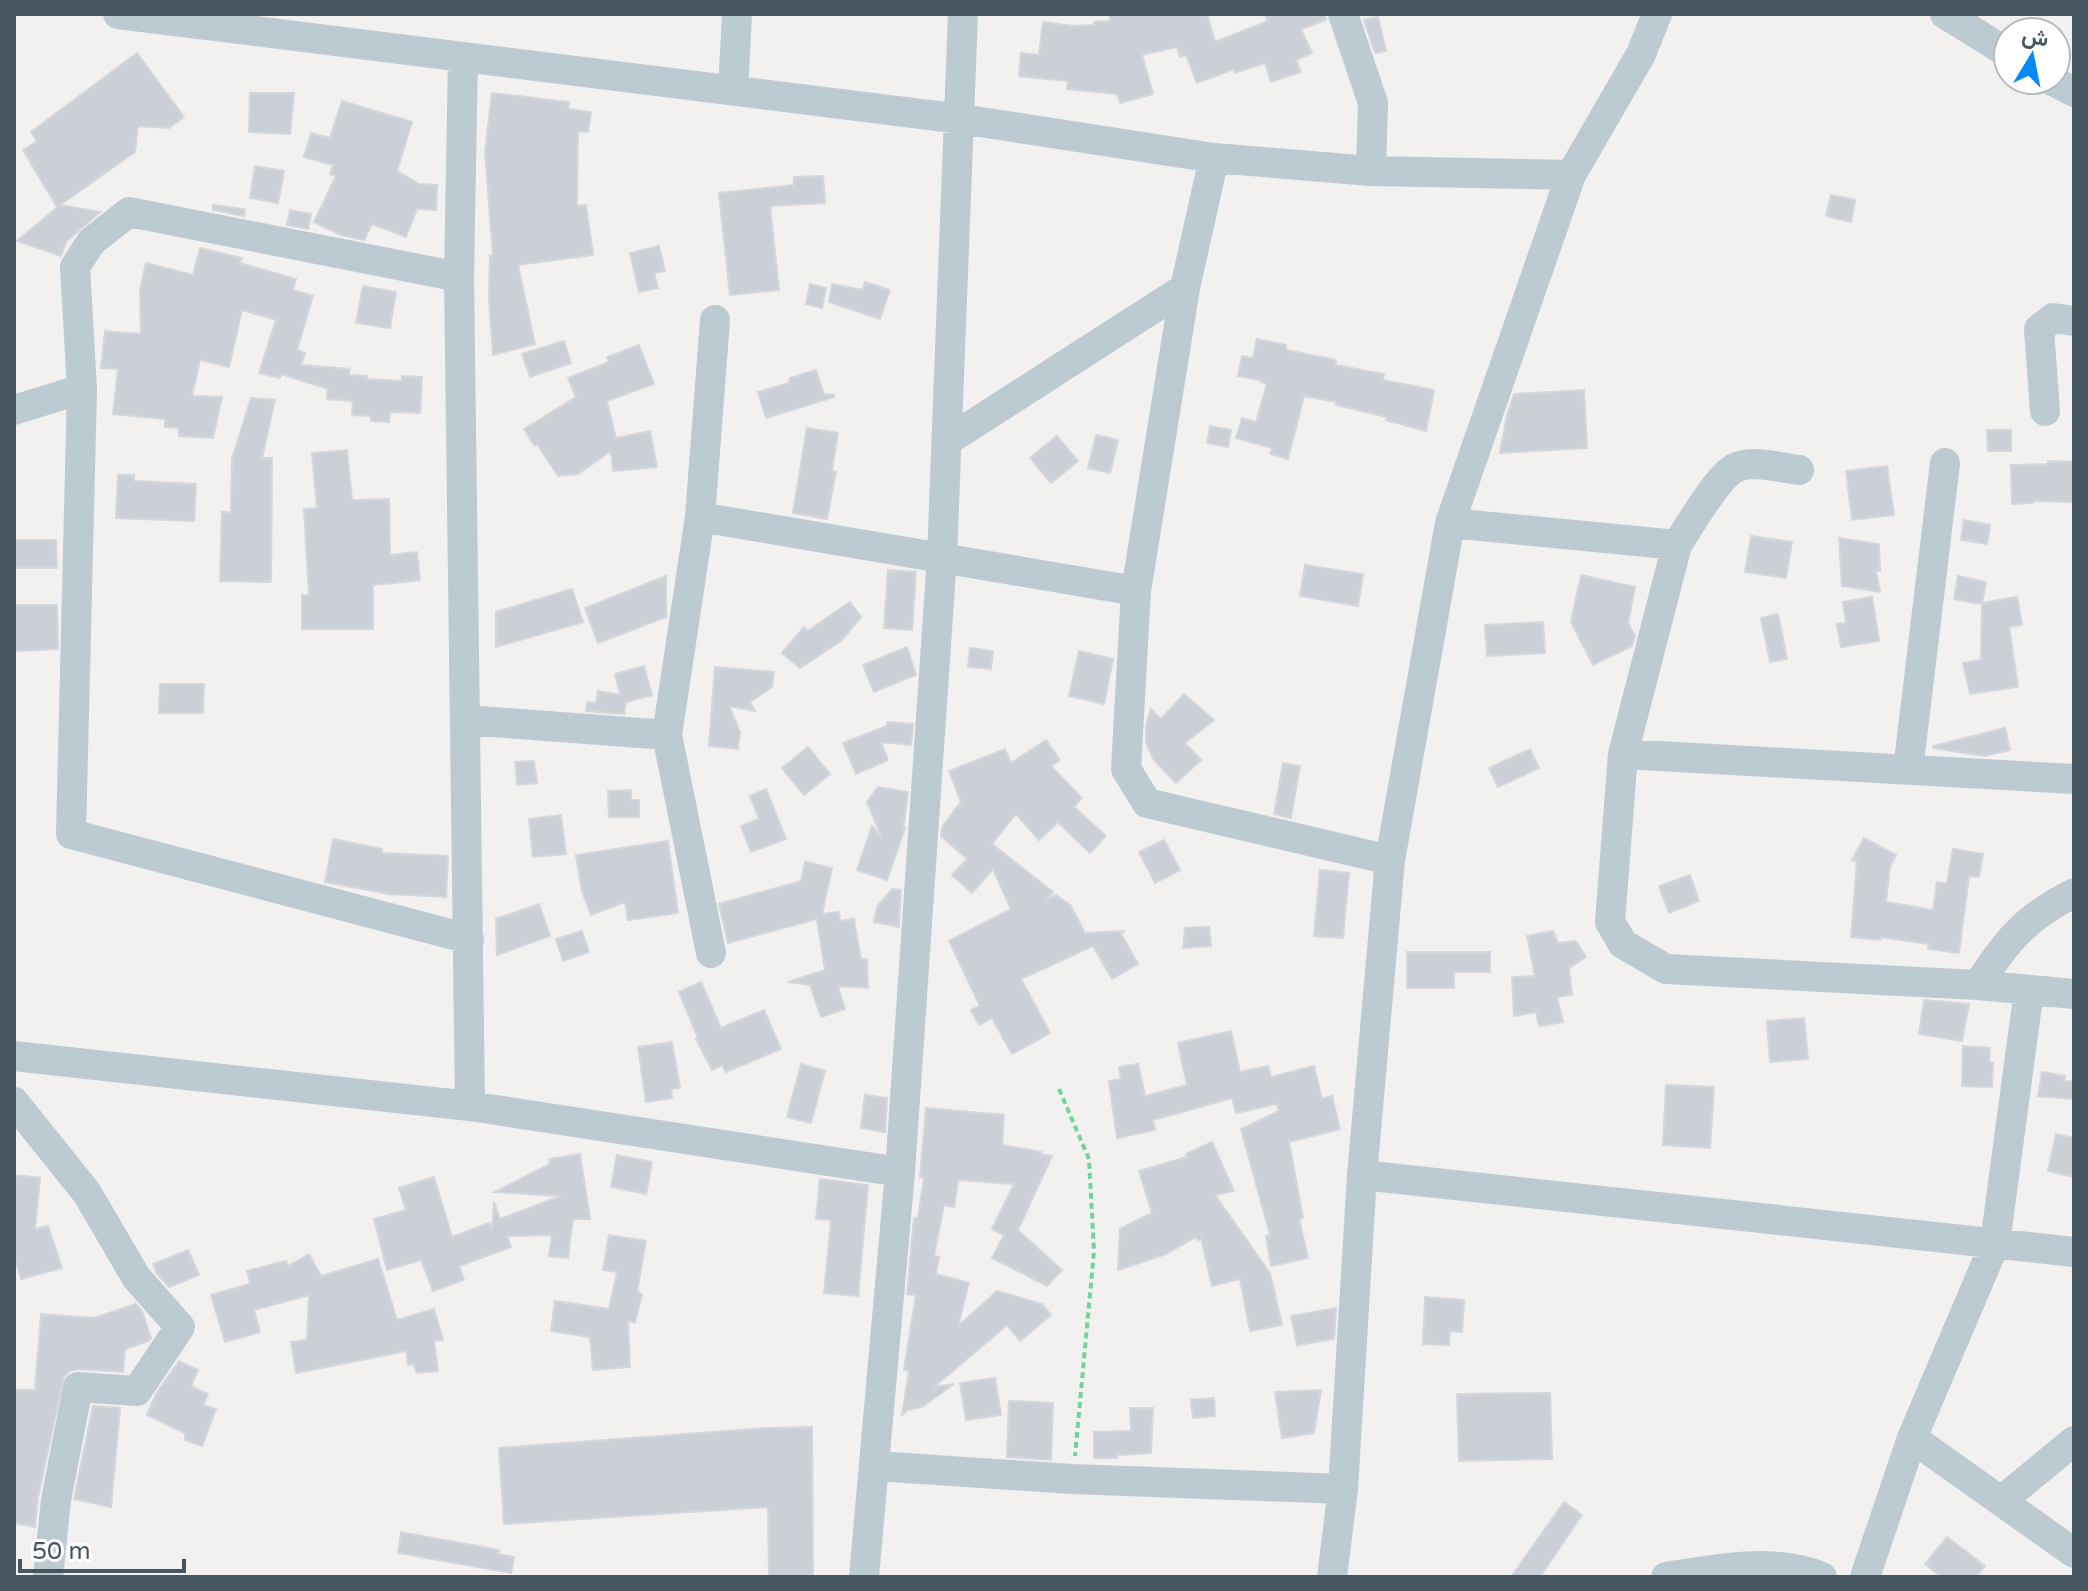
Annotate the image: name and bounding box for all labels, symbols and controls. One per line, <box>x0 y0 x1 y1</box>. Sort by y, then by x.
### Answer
north arrow <box>1992 16 2072 96</box>
text: ش <box>2020 22 2051 52</box>
scale bar <box>20 1523 184 1573</box>
text: 50 m <box>32 1537 90 1566</box>

